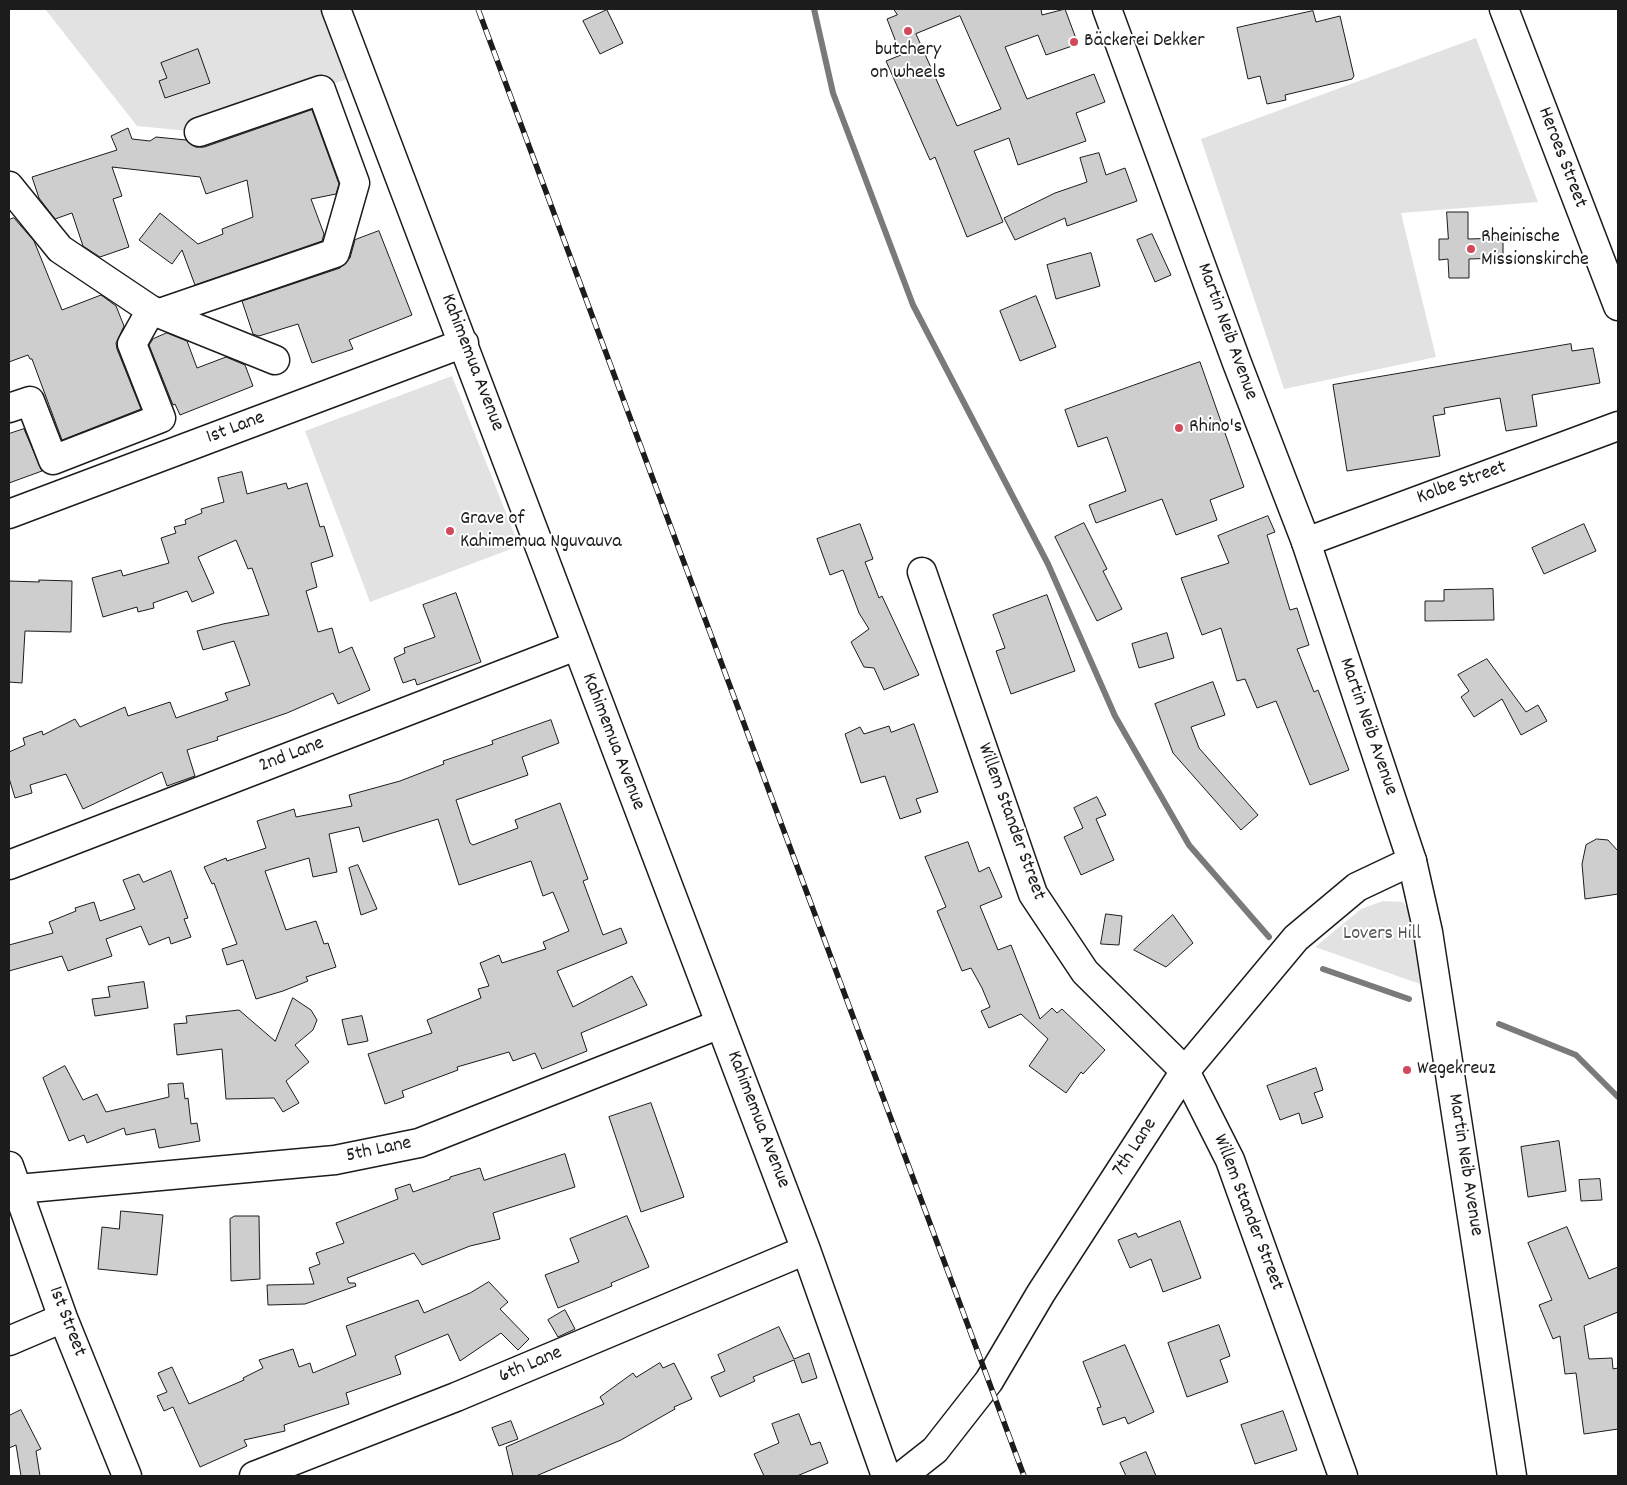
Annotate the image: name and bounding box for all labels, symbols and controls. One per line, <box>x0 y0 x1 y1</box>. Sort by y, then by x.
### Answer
marker: butchery on wheels <box>902 25 914 37</box>
place label: Bäckerei Dekker <box>1084 30 1205 54</box>
marker: Bäckerei Dekker <box>1068 36 1080 48</box>
place label: butchery on wheels <box>870 39 946 86</box>
street label: Heroes Street <box>1531 104 1591 212</box>
place label: Rheinische Missionskirche <box>1481 226 1589 273</box>
marker: Rheinische Missionskirche <box>1465 243 1477 255</box>
street label: Martin Neib Avenue <box>1190 260 1262 404</box>
street label: Kahimemua Avenue <box>434 291 508 435</box>
street label: 1st Lane <box>204 407 268 451</box>
place label: Rhino's <box>1189 416 1242 440</box>
marker: Rhino's <box>1173 422 1185 434</box>
street label: Kolbe Street <box>1414 457 1510 511</box>
place label: Grave of Kahimemua Nguvauva <box>460 508 622 555</box>
marker: Grave of Kahimemua Nguvauva <box>444 525 456 537</box>
street label: Martin Neib Avenue <box>1332 655 1402 799</box>
street label: Kahimemua Avenue <box>575 670 649 814</box>
street label: 2nd Lane <box>256 733 328 779</box>
street label: Willem Stander Street <box>970 740 1050 904</box>
park label: Lovers Hill <box>1343 923 1421 947</box>
street label: Kahimemua Avenue <box>720 1048 794 1192</box>
place label: Wegekreuz <box>1417 1058 1495 1082</box>
marker: Wegekreuz <box>1401 1064 1413 1076</box>
street label: Martin Neib Avenue <box>1441 1092 1487 1238</box>
street label: 7th Lane <box>1108 1114 1164 1182</box>
street label: 5th Lane <box>344 1132 414 1170</box>
street label: Willem Stander Street <box>1206 1132 1288 1294</box>
street label: 1st Street <box>42 1283 90 1361</box>
street label: 6th Lane <box>496 1342 566 1390</box>

